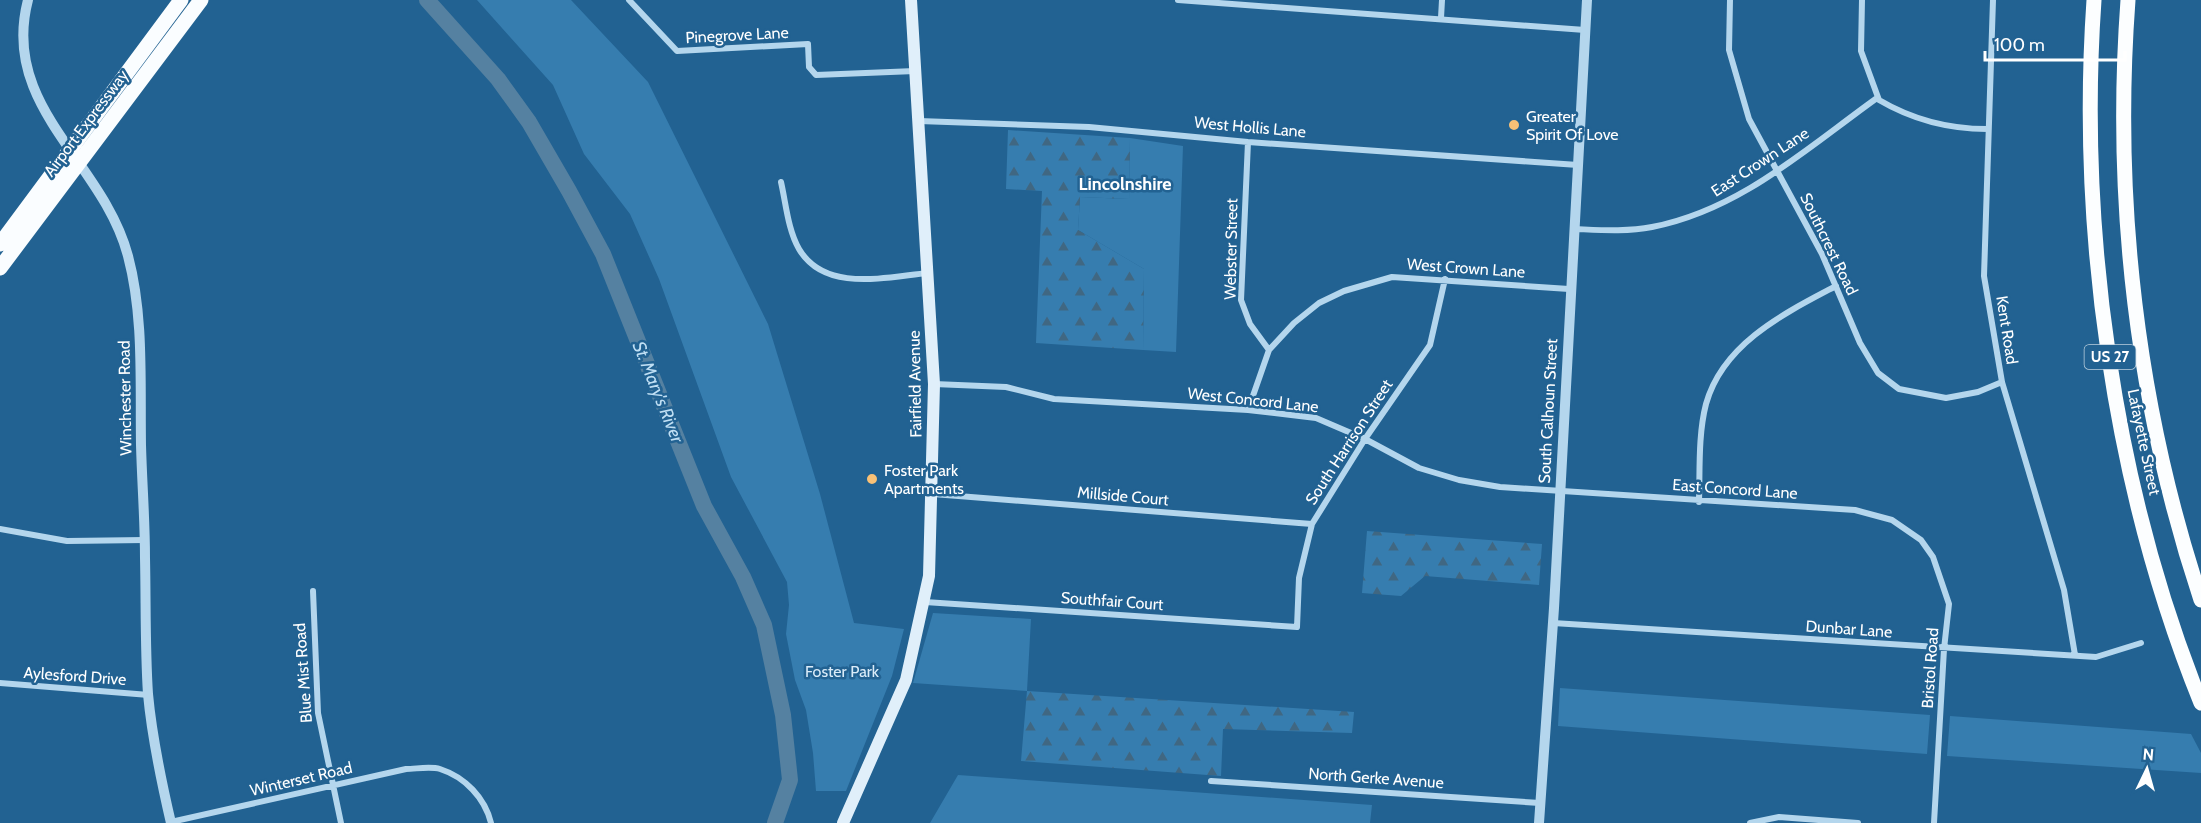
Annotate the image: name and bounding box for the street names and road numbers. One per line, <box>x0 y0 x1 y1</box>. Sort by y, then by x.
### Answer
street label: Pinegrove Lane <box>685 23 789 47</box>
street label: Airport Expressway <box>40 66 132 180</box>
street label: West Hollis Lane <box>1193 113 1307 141</box>
street label: East Crown Lane <box>1708 123 1812 201</box>
street label: Southcrest Road <box>1796 190 1862 298</box>
street label: Webster Street <box>1221 197 1241 300</box>
street label: West Crown Lane <box>1406 254 1526 282</box>
street label: Kent Road <box>1992 294 2022 366</box>
street label: Fairfield Avenue <box>905 330 925 438</box>
street label: South Calhoun Street <box>1535 337 1561 484</box>
street label: Winchester Road <box>114 340 136 456</box>
road number: US 27 <box>2084 345 2136 369</box>
street label: South Harrison Street <box>1301 375 1397 508</box>
street label: West Concord Lane <box>1186 384 1320 416</box>
street label: Lafayette Street <box>2123 387 2165 497</box>
street label: East Concord Lane <box>1672 475 1798 503</box>
street label: Millside Court <box>1076 483 1170 510</box>
street label: Southfair Court <box>1060 588 1165 614</box>
street label: Dunbar Lane <box>1805 616 1893 642</box>
street label: Blue Mist Road <box>290 622 316 724</box>
street label: Bristol Road <box>1918 627 1942 709</box>
street label: Aylesford Drive <box>23 663 127 689</box>
street label: Winterset Road <box>248 758 354 800</box>
street label: North Gerke Avenue <box>1308 764 1444 792</box>

